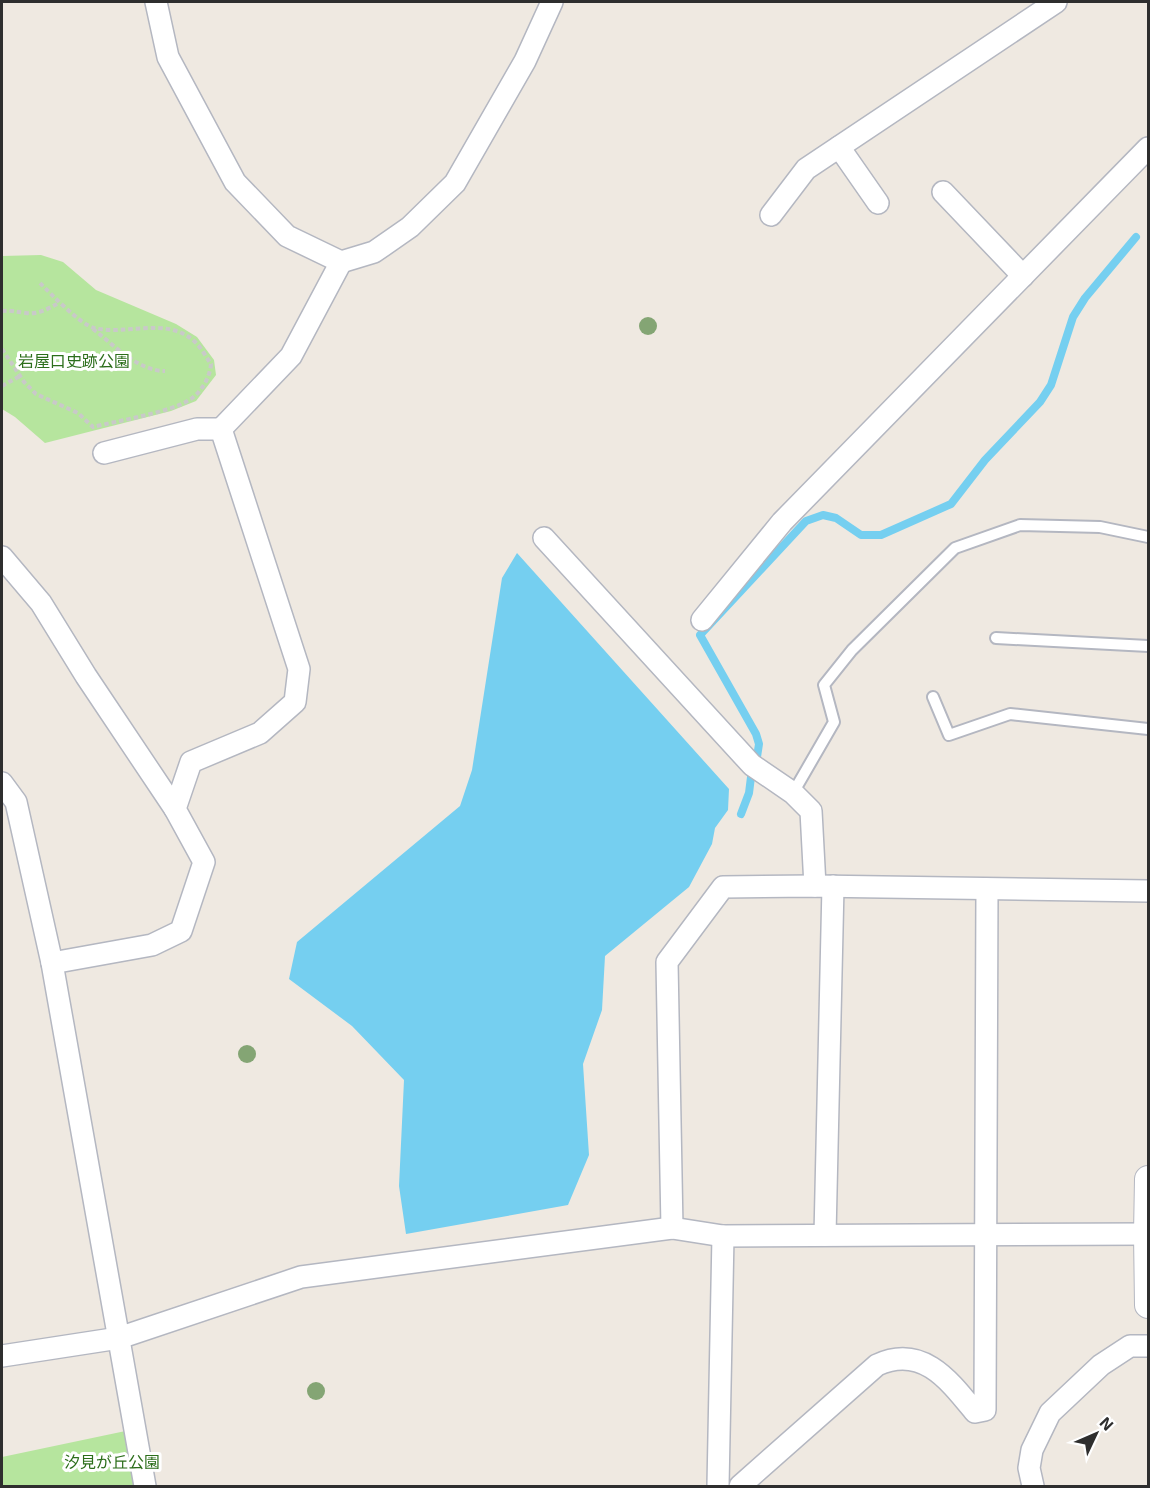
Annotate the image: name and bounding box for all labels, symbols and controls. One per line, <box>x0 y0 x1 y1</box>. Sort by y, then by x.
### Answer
park label: 岩屋口史跡公園 <box>18 351 130 370</box>
north arrow <box>1066 1404 1126 1464</box>
text: N <box>1096 1412 1118 1434</box>
park label: 汐見が丘公園 <box>64 1452 160 1471</box>

